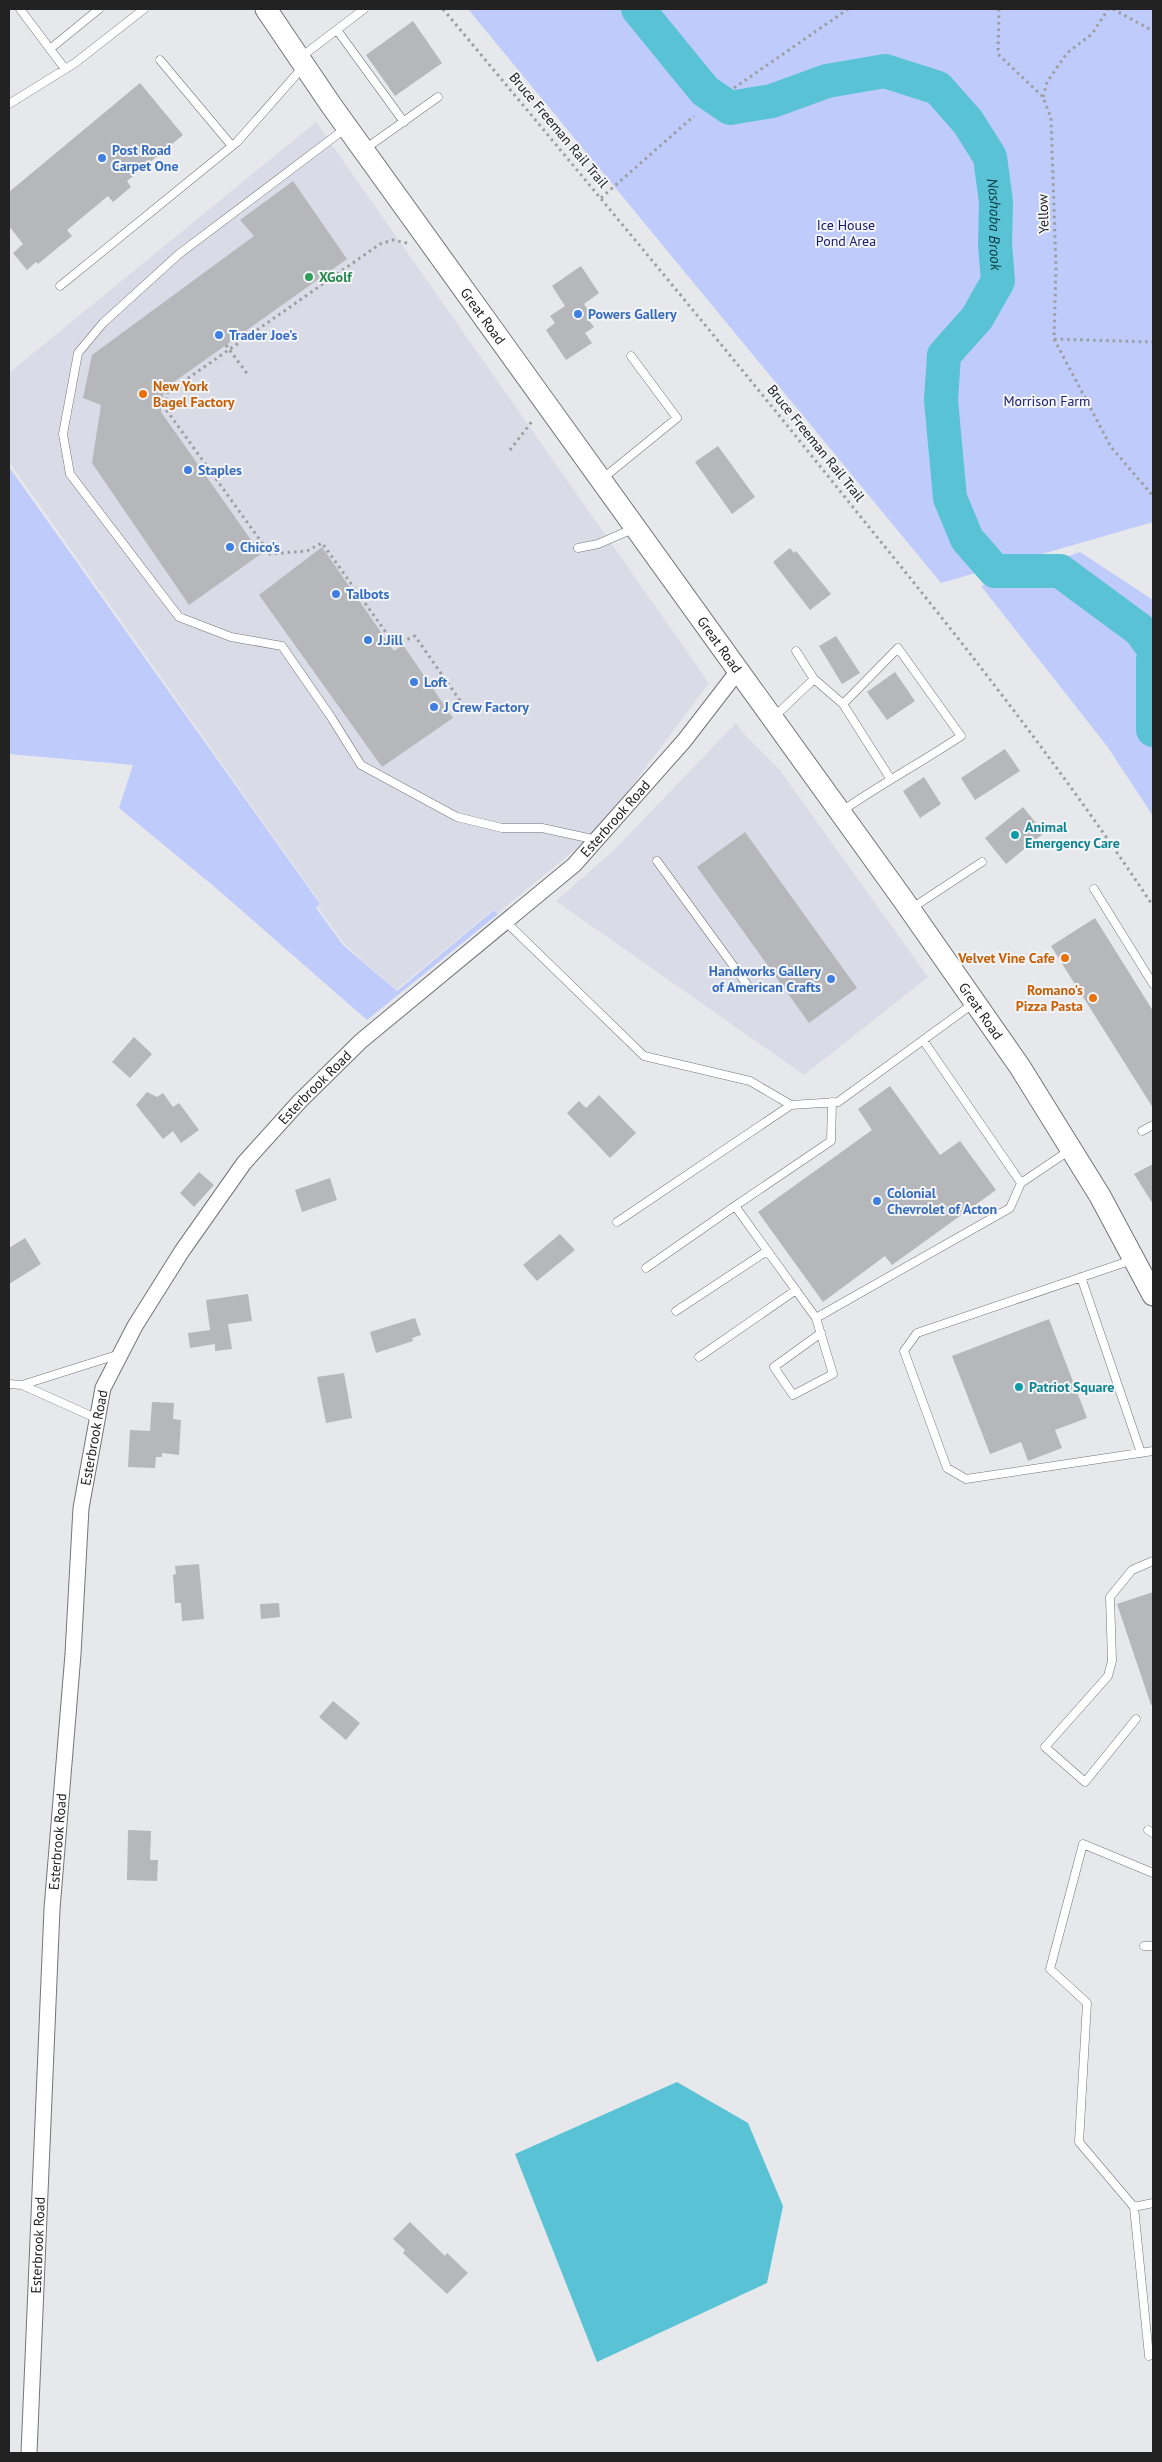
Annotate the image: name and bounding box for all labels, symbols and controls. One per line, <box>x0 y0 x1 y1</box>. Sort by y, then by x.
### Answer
street label: Bruce Freeman Rail Trail <box>505 69 613 191</box>
place label: Post Road Carpet One <box>112 141 179 175</box>
marker: Post Road Carpet One <box>96 152 108 164</box>
water label: Nashoba Brook <box>983 177 1007 272</box>
street label: Yellow <box>1033 193 1053 234</box>
park label: Ice House Pond Area <box>816 216 876 250</box>
place label: XGolf <box>319 268 353 286</box>
marker: XGolf <box>303 271 315 283</box>
street label: Great Road <box>456 284 509 348</box>
place label: Powers Gallery <box>588 305 677 323</box>
marker: Powers Gallery <box>572 308 584 320</box>
place label: Trader Joe's <box>229 326 298 344</box>
marker: Trader Joe's <box>213 329 225 341</box>
place label: New York Bagel Factory <box>153 377 235 411</box>
street label: Bruce Freeman Rail Trail <box>763 381 869 505</box>
marker: New York Bagel Factory <box>137 388 149 400</box>
park label: Morrison Farm <box>1004 392 1090 410</box>
place label: Staples <box>198 461 242 479</box>
marker: Staples <box>182 464 194 476</box>
place label: Chico's <box>240 538 280 556</box>
marker: Chico's <box>224 541 236 553</box>
place label: Talbots <box>346 585 389 603</box>
marker: Talbots <box>330 588 342 600</box>
street label: Great Road <box>693 613 746 677</box>
place label: J.Jill <box>377 631 404 649</box>
marker: J.Jill <box>362 634 374 646</box>
place label: Loft <box>424 673 447 691</box>
marker: Loft <box>408 676 420 688</box>
place label: J Crew Factory <box>443 698 529 716</box>
marker: J Crew Factory <box>428 701 440 713</box>
street label: Esterbrook Road <box>576 776 654 861</box>
place label: Animal Emergency Care <box>1025 818 1120 852</box>
marker: Animal Emergency Care <box>1009 829 1021 841</box>
place label: Velvet Vine Cafe <box>957 949 1055 967</box>
marker: Velvet Vine Cafe <box>1059 952 1071 964</box>
place label: Handworks Gallery of American Crafts <box>709 962 821 996</box>
marker: Handworks Gallery of American Crafts <box>825 973 837 985</box>
street label: Great Road <box>955 979 1007 1043</box>
place label: Romano's Pizza Pasta <box>1016 981 1083 1015</box>
marker: Romano's Pizza Pasta <box>1087 992 1099 1004</box>
street label: Esterbrook Road <box>274 1047 355 1128</box>
place label: Colonial Chevrolet of Acton <box>887 1184 997 1218</box>
marker: Colonial Chevrolet of Acton <box>871 1195 883 1207</box>
place label: Patriot Square <box>1029 1378 1114 1396</box>
marker: Patriot Square <box>1013 1381 1025 1393</box>
street label: Esterbrook Road <box>76 1388 111 1487</box>
street label: Esterbrook Road <box>45 1793 70 1891</box>
street label: Esterbrook Road <box>27 2196 49 2294</box>

